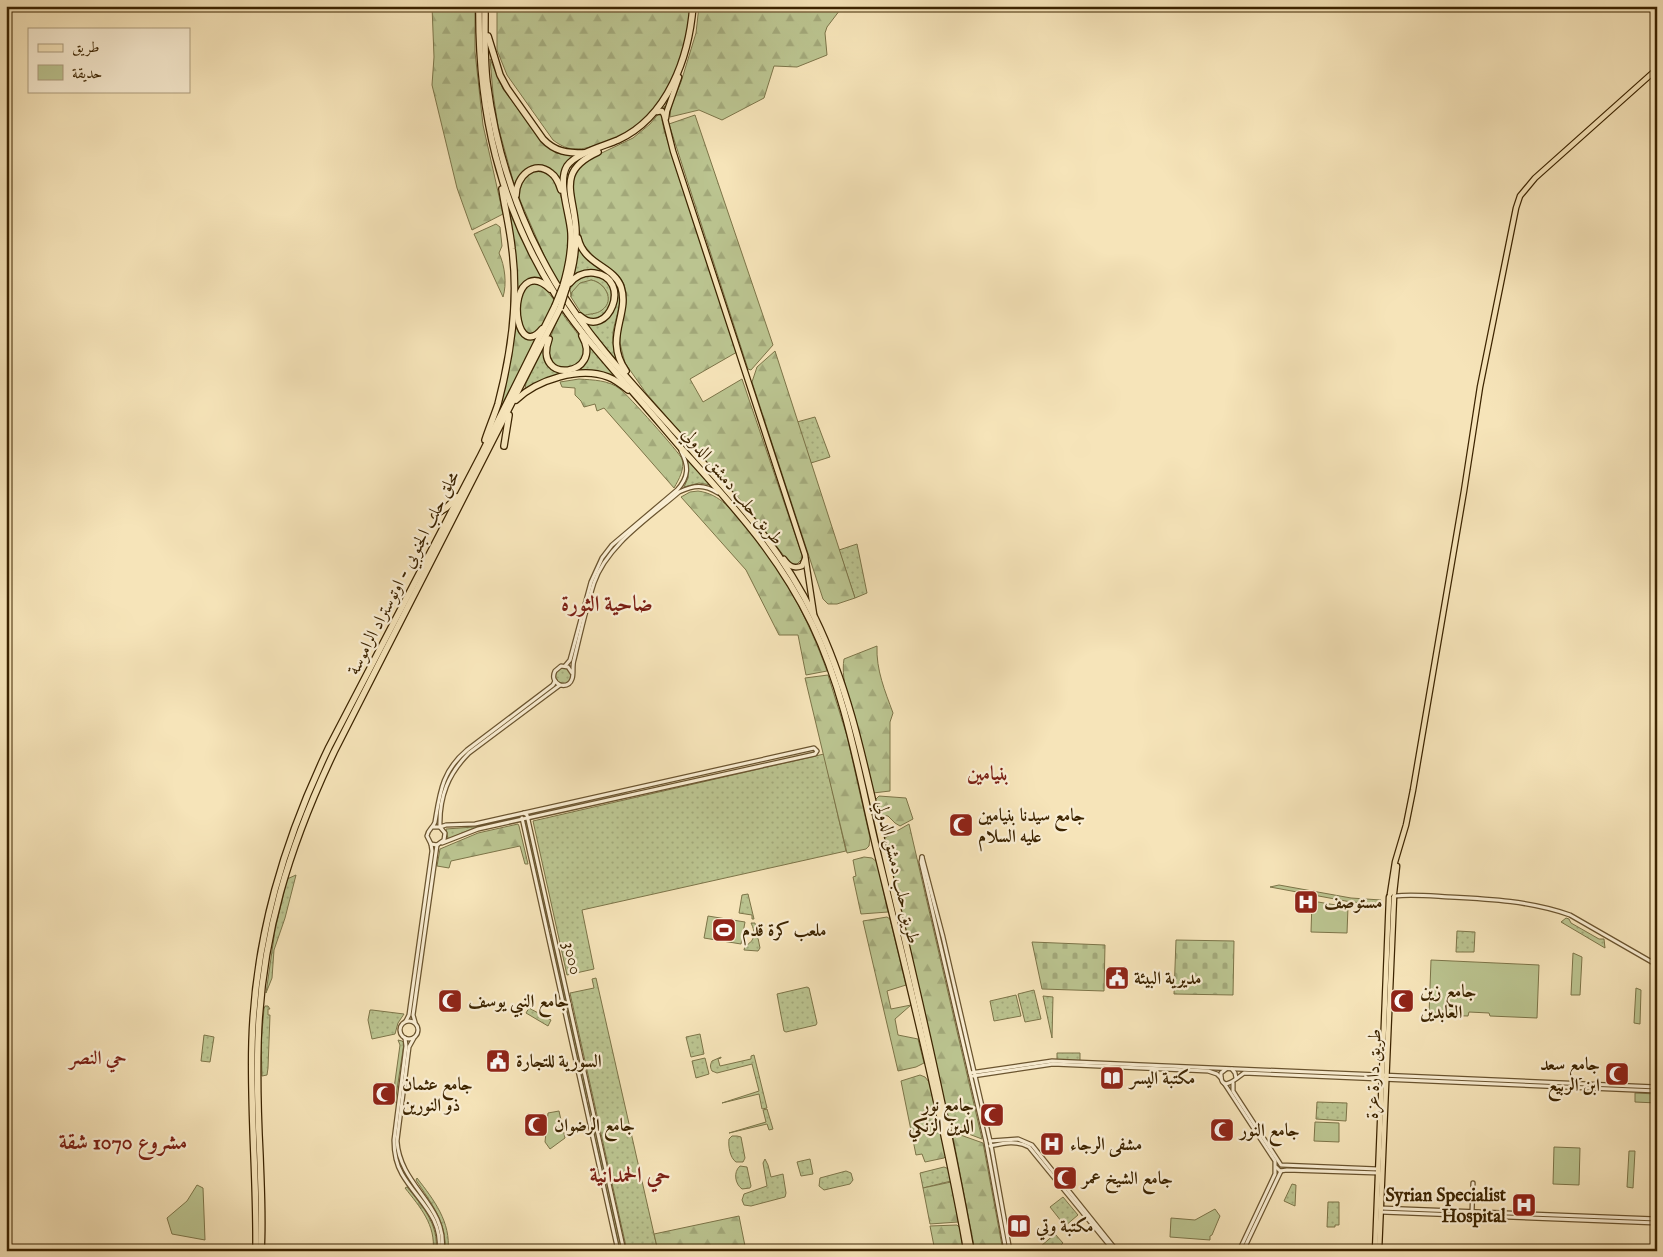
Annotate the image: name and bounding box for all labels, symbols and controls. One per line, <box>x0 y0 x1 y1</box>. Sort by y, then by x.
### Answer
legend <box>28 28 190 92</box>
text: طريق <box>72 38 99 57</box>
text: حديقة <box>72 64 102 83</box>
street label: طريق حلب دمشق الدولي <box>674 423 788 552</box>
street label: محلق حلب الجنوبي - اوتوستراد الراموسة <box>343 468 468 680</box>
district label: ضاحية الثورة <box>561 591 653 619</box>
district label: بنيامين <box>967 762 1009 787</box>
street label: طريق حلب دمشق الدولي <box>867 798 924 947</box>
place label: جامع سيدنا بنيامين عليه السلام <box>978 805 1085 852</box>
mosque icon: جامع سيدنا بنيامين عليه السلام <box>948 812 974 838</box>
hospital icon: مستوصف <box>1293 889 1319 915</box>
place label: مستوصف <box>1324 892 1382 915</box>
sports icon: ملعب كرة قدم <box>711 917 737 943</box>
place label: ملعب كرة قدم <box>742 920 827 946</box>
street label: 3000 <box>557 940 586 977</box>
public building icon: مديرية البيئة <box>1104 965 1130 991</box>
place label: مديرية البيئة <box>1134 968 1202 991</box>
place label: جامع زين العابدين <box>1420 981 1476 1025</box>
mosque icon: جامع النبي يوسف <box>437 988 463 1014</box>
mosque icon: جامع زين العابدين <box>1389 988 1415 1014</box>
place label: جامع النبي يوسف <box>468 991 569 1018</box>
street label: طريق دارة عزة <box>1361 1028 1388 1120</box>
district label: حي النصر <box>67 1047 127 1073</box>
public building icon: السورية للتجارة <box>485 1048 511 1074</box>
place label: السورية للتجارة <box>516 1051 602 1074</box>
place label: جامع سعد ابن الربيع <box>1540 1054 1600 1102</box>
mosque icon: جامع سعد ابن الربيع <box>1604 1061 1630 1087</box>
library icon: مكتبة اليسر <box>1099 1065 1125 1091</box>
place label: مكتبة اليسر <box>1128 1068 1195 1091</box>
place label: جامع عثمان ذو النورين <box>402 1074 473 1118</box>
mosque icon: جامع عثمان ذو النورين <box>371 1081 397 1107</box>
place label: جامع نور الدين الزنكي <box>908 1095 974 1143</box>
mosque icon: جامع نور الدين الزنكي <box>979 1102 1005 1128</box>
mosque icon: جامع الرضوان <box>523 1112 549 1138</box>
place label: جامع الرضوان <box>554 1115 635 1142</box>
mosque icon: جامع النور <box>1209 1117 1235 1143</box>
place label: جامع النور <box>1238 1120 1300 1147</box>
district label: مشروع 1070 شقة <box>59 1129 187 1160</box>
hospital icon: مشفى الرجاء <box>1039 1131 1065 1157</box>
place label: مشفى الرجاء <box>1070 1134 1142 1158</box>
district label: حي الحمدانية <box>589 1162 671 1193</box>
mosque icon: جامع الشيخ عمر <box>1052 1165 1078 1191</box>
place label: جامع الشيخ عمر <box>1080 1168 1173 1195</box>
place label: Syrian Specialist Hospital <box>1386 1185 1507 1229</box>
hospital icon: Syrian Specialist Hospital <box>1511 1192 1537 1218</box>
library icon: مكتبة وتي <box>1006 1213 1032 1239</box>
place label: مكتبة وتي <box>1035 1216 1094 1241</box>

